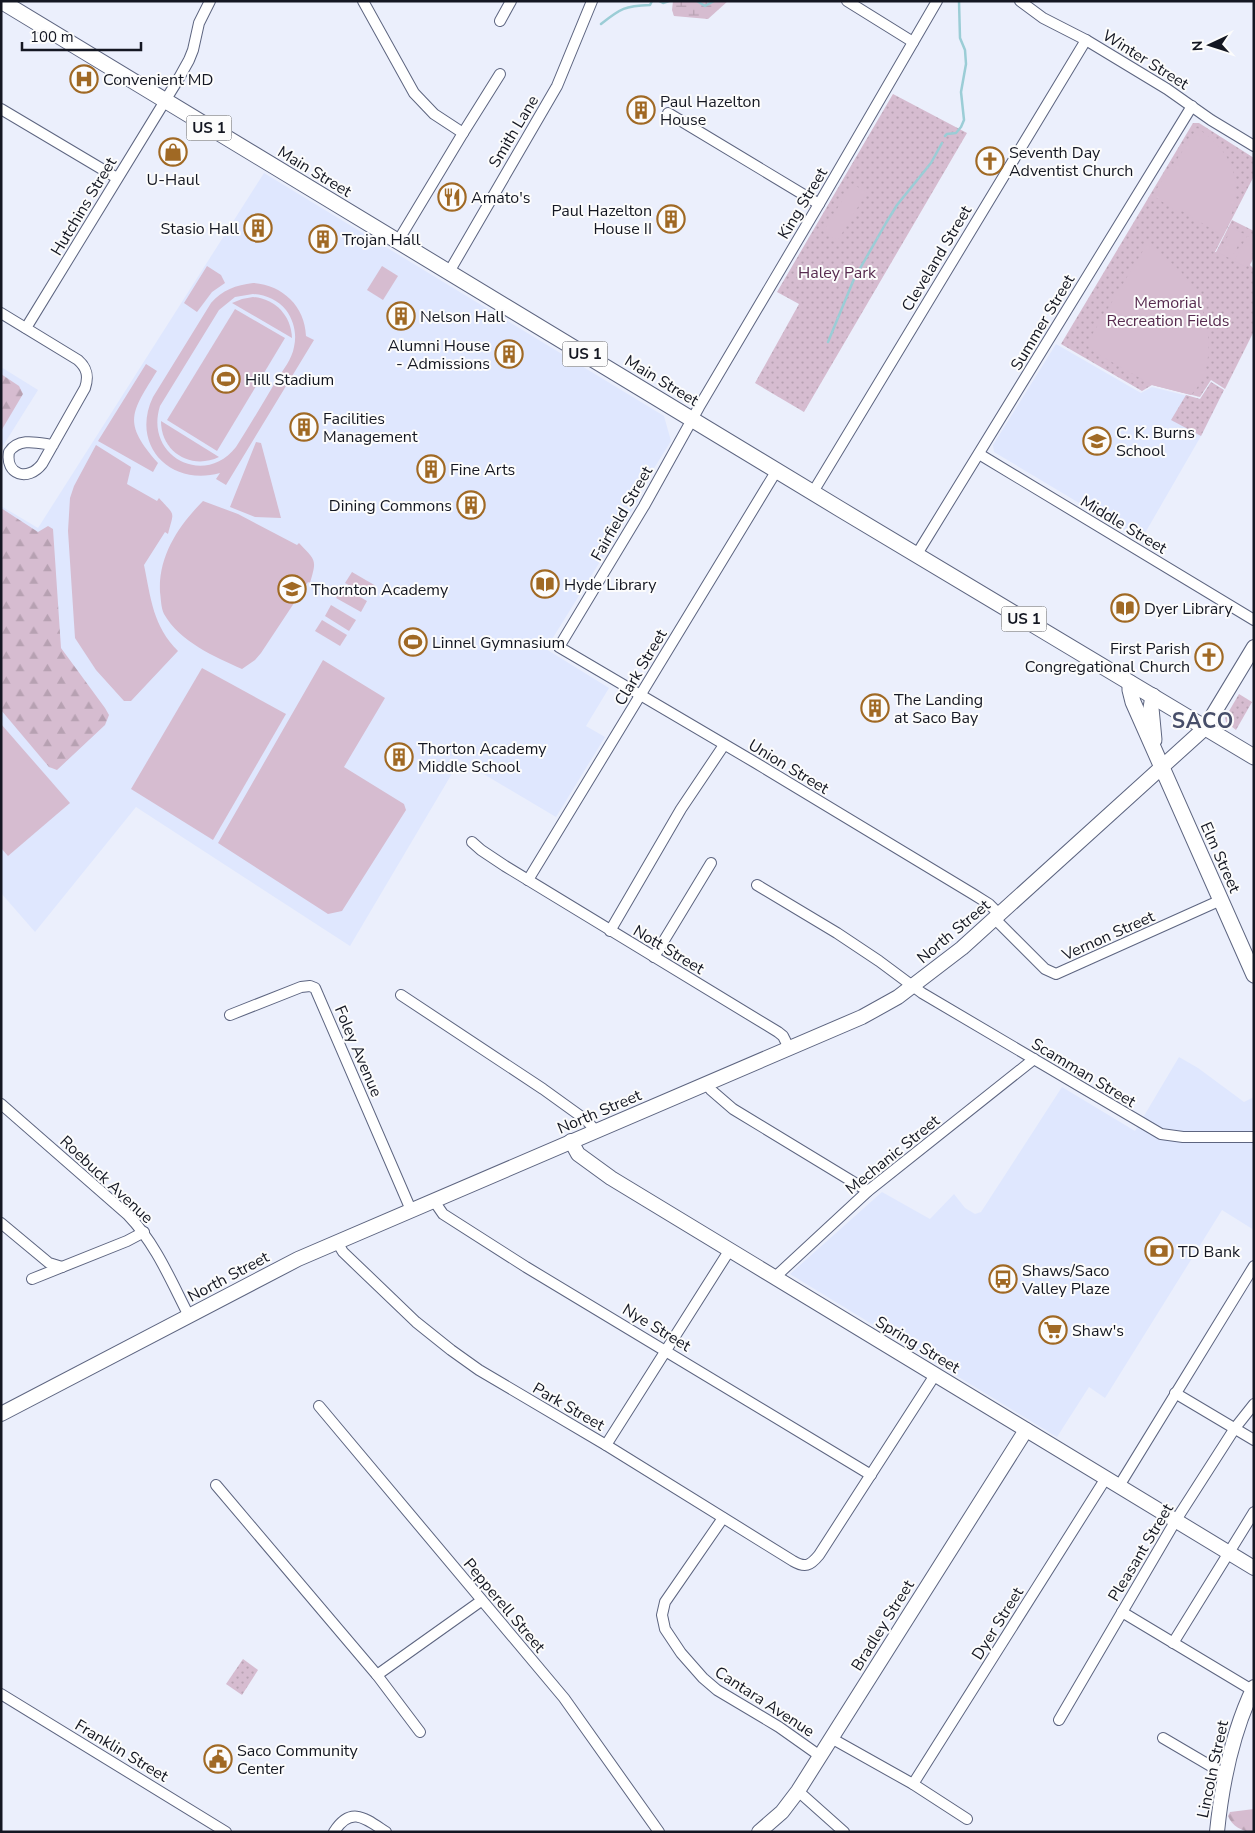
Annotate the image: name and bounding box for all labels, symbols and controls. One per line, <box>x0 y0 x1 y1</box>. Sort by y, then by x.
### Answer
scale bar <box>22 20 141 52</box>
north arrow <box>1185 20 1235 70</box>
street label: Winter Street <box>1098 25 1193 95</box>
text: 100 m <box>30 27 74 47</box>
text: N <box>1188 40 1207 52</box>
hospital icon: Convenient MD <box>69 64 99 94</box>
place label: Convenient MD <box>103 69 213 91</box>
street label: Smith Lane <box>484 91 544 172</box>
place label: Paul Hazelton House <box>660 91 761 131</box>
building icon: Paul Hazelton House <box>626 95 656 125</box>
road number: US 1 <box>186 116 232 140</box>
shop icon: U-Haul <box>158 137 188 167</box>
street label: Main Street <box>273 141 356 203</box>
place label: Seventh Day Adventist Church <box>1009 142 1133 182</box>
church icon: Seventh Day Adventist Church <box>975 146 1005 176</box>
street label: Hutchins Street <box>46 153 122 260</box>
street label: King Street <box>773 163 833 243</box>
place label: U-Haul <box>147 169 200 191</box>
restaurant icon: Amato's <box>437 182 467 212</box>
place label: Amato's <box>471 187 531 209</box>
place label: Paul Hazelton House II <box>551 200 652 240</box>
street label: Cleveland Street <box>897 201 977 316</box>
building icon: Paul Hazelton House II <box>656 204 686 234</box>
building icon: Stasio Hall <box>243 213 273 243</box>
place label: Stasio Hall <box>161 218 239 240</box>
building icon: Trojan Hall <box>308 224 338 254</box>
place label: Trojan Hall <box>342 229 421 251</box>
park label: Haley Park <box>798 262 877 284</box>
street label: Summer Street <box>1006 270 1080 375</box>
park label: Memorial Recreation Fields <box>1106 292 1230 332</box>
building icon: Nelson Hall <box>386 301 416 331</box>
place label: Nelson Hall <box>420 306 505 328</box>
place label: Alumni House - Admissions <box>388 335 490 375</box>
building icon: Alumni House - Admissions <box>494 339 524 369</box>
road number: US 1 <box>562 342 608 366</box>
street label: Main Street <box>620 350 703 412</box>
sports icon: Hill Stadium <box>211 364 241 394</box>
place label: Hill Stadium <box>245 369 334 391</box>
place label: Facilities Management <box>323 408 418 448</box>
building icon: Facilities Management <box>289 412 319 442</box>
place label: C. K. Burns School <box>1116 422 1195 462</box>
school or university icon: C. K. Burns School <box>1082 426 1112 456</box>
building icon: Fine Arts <box>416 454 446 484</box>
place label: Fine Arts <box>450 459 515 481</box>
street label: Fairfield Street <box>586 462 658 565</box>
building icon: Dining Commons <box>456 490 486 520</box>
street label: Middle Street <box>1076 490 1171 559</box>
place label: Dining Commons <box>329 495 452 517</box>
library icon: Hyde Library <box>530 569 560 599</box>
school or university icon: Thornton Academy <box>277 574 307 604</box>
place label: Hyde Library <box>564 574 657 596</box>
place label: Thornton Academy <box>311 579 449 601</box>
library icon: Dyer Library <box>1110 593 1140 623</box>
place label: Dyer Library <box>1144 598 1233 620</box>
road number: US 1 <box>1002 606 1046 632</box>
street label: Clark Street <box>609 625 673 710</box>
sports icon: Linnel Gymnasium <box>398 627 428 657</box>
place label: Linnel Gymnasium <box>432 632 565 654</box>
place label: First Parish Congregational Church <box>1025 638 1190 678</box>
church icon: First Parish Congregational Church <box>1194 642 1224 672</box>
place label: The Landing at Saco Bay <box>894 689 983 729</box>
building icon: The Landing at Saco Bay <box>860 693 890 723</box>
district label: SACO <box>1172 707 1234 735</box>
street label: Union Street <box>744 734 833 800</box>
place label: Thorton Academy Middle School <box>418 738 547 778</box>
building icon: Thorton Academy Middle School <box>384 742 414 772</box>
street label: Elm Street <box>1195 818 1246 897</box>
street label: North Street <box>912 894 995 969</box>
street label: Vernon Street <box>1058 906 1159 967</box>
street label: Nott Street <box>629 920 709 980</box>
street label: Foley Avenue <box>329 1002 387 1100</box>
street label: Scamman Street <box>1027 1033 1140 1113</box>
street label: North Street <box>554 1084 645 1140</box>
street label: Mechanic Street <box>841 1110 945 1200</box>
street label: Roebuck Avenue <box>55 1131 158 1229</box>
bank icon: TD Bank <box>1144 1236 1174 1266</box>
place label: TD Bank <box>1178 1241 1241 1263</box>
street label: North Street <box>184 1246 273 1308</box>
place label: Shaws/Saco Valley Plaze <box>1021 1260 1110 1300</box>
bus stop icon: Shaws/Saco Valley Plaze <box>988 1264 1018 1294</box>
street label: Nye Street <box>618 1299 695 1357</box>
street label: Spring Street <box>871 1311 964 1379</box>
supermarket icon: Shaw's <box>1038 1315 1068 1345</box>
place label: Shaw's <box>1072 1320 1124 1342</box>
street label: Park Street <box>528 1377 609 1437</box>
street label: Pleasant Street <box>1103 1499 1179 1605</box>
street label: Pepperell Street <box>458 1554 550 1658</box>
street label: Bradley Street <box>846 1576 920 1675</box>
street label: Dyer Street <box>967 1583 1029 1664</box>
street label: Cantara Avenue <box>710 1661 819 1742</box>
street label: Franklin Street <box>71 1714 173 1788</box>
street label: Lincoln Street <box>1192 1718 1234 1820</box>
place label: Saco Community Center <box>237 1740 359 1780</box>
public building icon: Saco Community Center <box>203 1744 233 1774</box>

